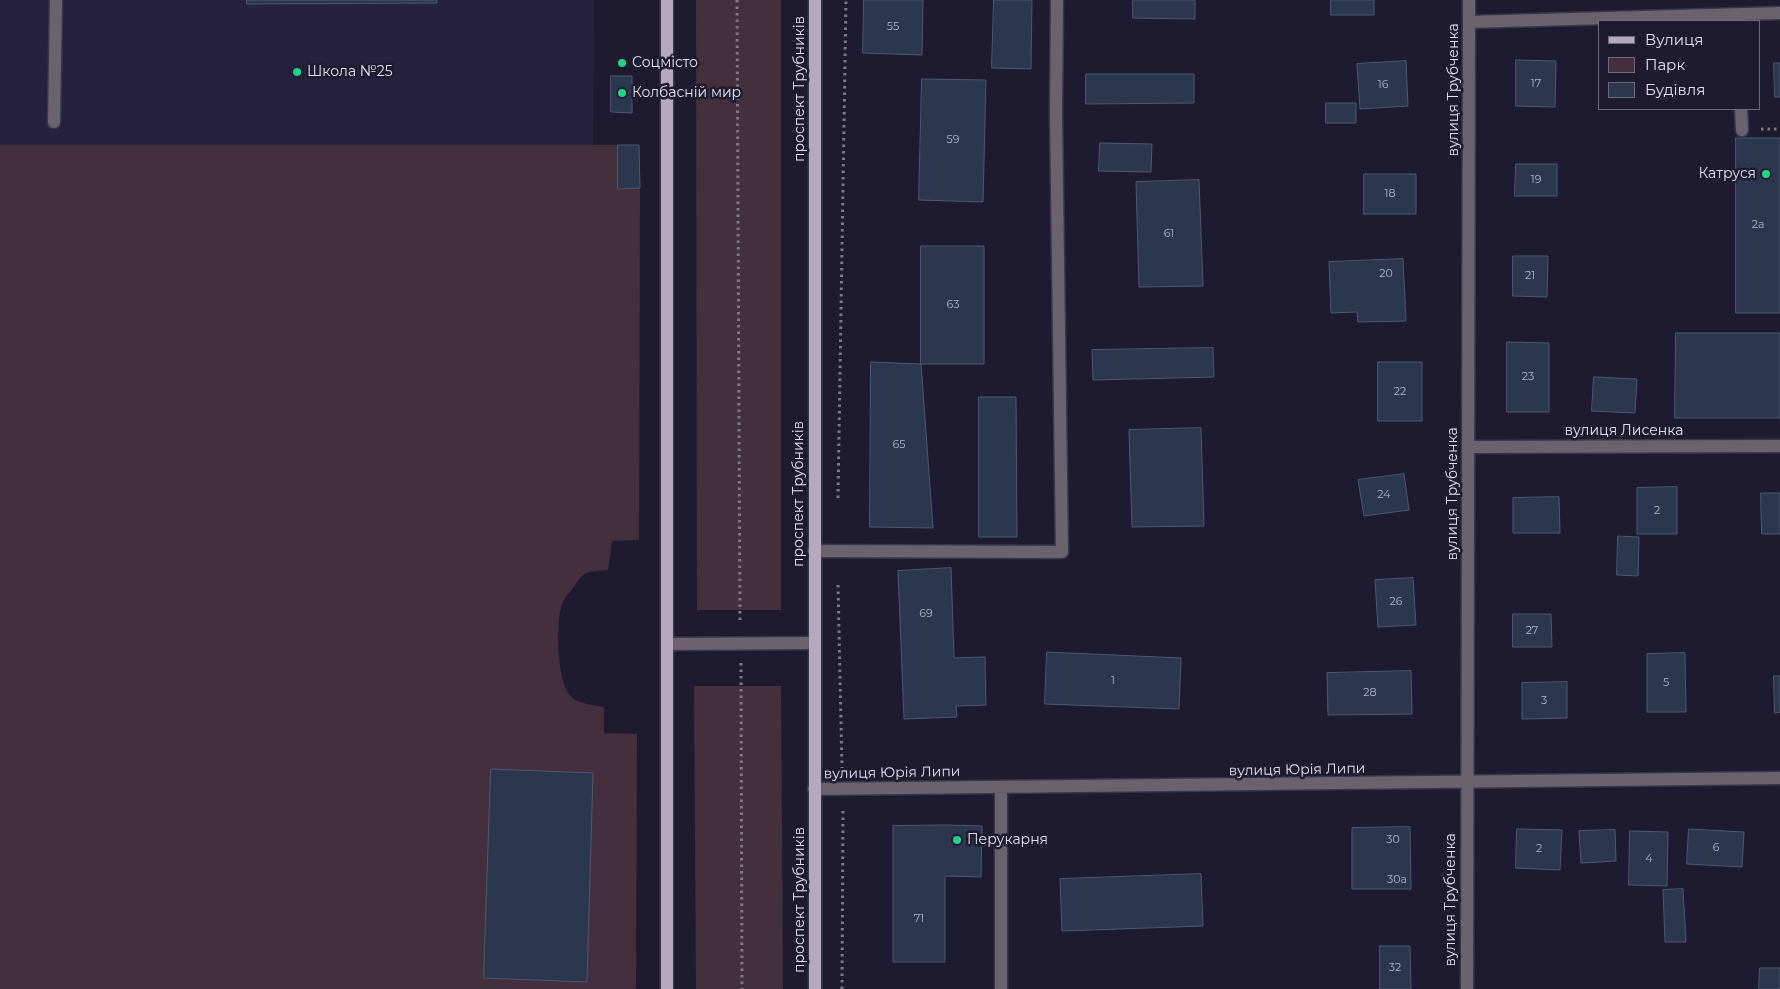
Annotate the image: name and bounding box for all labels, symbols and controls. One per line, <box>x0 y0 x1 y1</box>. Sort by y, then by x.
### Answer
street label: проспект Трубників <box>792 16 808 162</box>
house number: 55 <box>887 20 899 34</box>
legend <box>1598 20 1760 110</box>
street label: вулиця Трубченка <box>1446 23 1462 157</box>
text: Вулиця <box>1645 30 1703 49</box>
place label: Соцмісто <box>632 55 698 71</box>
text: Парк <box>1645 55 1685 74</box>
marker: Соцмісто <box>616 57 628 69</box>
place label: Школа №25 <box>307 64 393 80</box>
marker: Школа №25 <box>291 66 303 78</box>
house number: 17 <box>1531 77 1541 91</box>
house number: 16 <box>1378 78 1388 92</box>
text: Будівля <box>1645 80 1705 99</box>
place label: Колбасній мир <box>632 85 741 101</box>
marker: Колбасній мир <box>616 87 628 99</box>
house number: 59 <box>947 133 959 147</box>
place label: Катруся <box>1699 166 1756 182</box>
marker: Катруся <box>1760 168 1772 180</box>
house number: 19 <box>1531 173 1541 187</box>
house number: 18 <box>1385 187 1395 201</box>
house number: 2а <box>1752 218 1764 232</box>
house number: 61 <box>1164 227 1174 241</box>
house number: 20 <box>1379 267 1393 281</box>
house number: 21 <box>1525 269 1535 283</box>
house number: 63 <box>947 298 959 312</box>
house number: 23 <box>1522 370 1534 384</box>
house number: 22 <box>1394 385 1406 399</box>
street label: проспект Трубників <box>791 421 807 567</box>
street label: вулиця Лисенка <box>1565 423 1683 439</box>
street label: вулиця Трубченка <box>1445 427 1461 561</box>
house number: 65 <box>893 438 905 452</box>
house number: 24 <box>1377 488 1391 502</box>
house number: 2 <box>1654 504 1660 518</box>
house number: 26 <box>1390 595 1402 609</box>
house number: 69 <box>919 607 933 621</box>
house number: 27 <box>1526 624 1538 638</box>
house number: 1 <box>1111 674 1115 688</box>
house number: 5 <box>1663 676 1669 690</box>
house number: 28 <box>1363 686 1377 700</box>
house number: 3 <box>1541 694 1547 708</box>
street label: вулиця Юрія Липи <box>1228 760 1366 780</box>
street label: вулиця Юрія Липи <box>823 763 961 783</box>
street label: проспект Трубників <box>792 827 808 973</box>
place label: Перукарня <box>967 832 1048 848</box>
house number: 30 <box>1386 833 1400 847</box>
street label: вулиця Трубченка <box>1443 833 1459 967</box>
marker: Перукарня <box>951 834 963 846</box>
house number: 6 <box>1713 841 1719 855</box>
house number: 2 <box>1536 842 1542 856</box>
house number: 4 <box>1645 852 1653 866</box>
house number: 30а <box>1387 873 1407 887</box>
house number: 71 <box>914 912 924 926</box>
house number: 32 <box>1389 961 1401 975</box>

